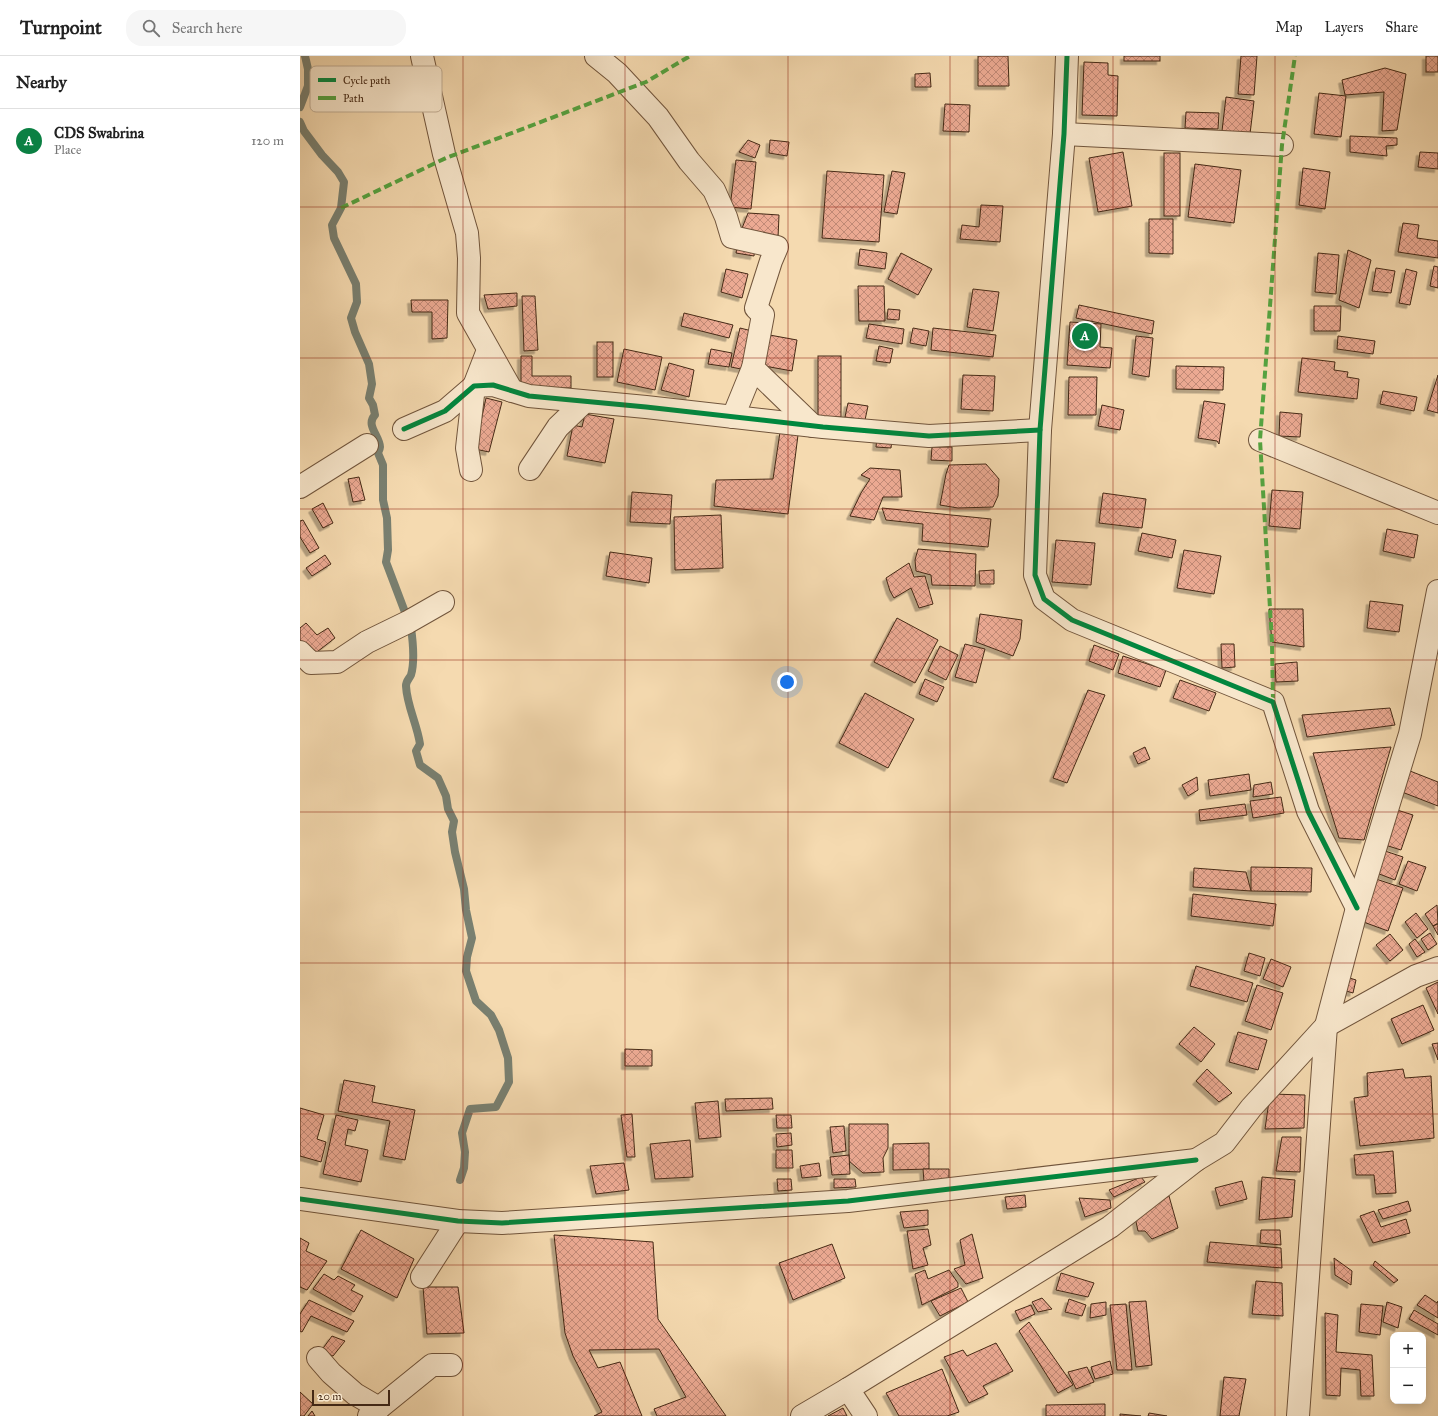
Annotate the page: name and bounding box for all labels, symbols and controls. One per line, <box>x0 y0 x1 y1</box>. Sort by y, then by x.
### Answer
search box <box>126 10 406 46</box>
text: Turnpoint <box>20 16 102 39</box>
icon: search <box>140 17 162 39</box>
text: Search here <box>172 19 243 37</box>
text: Map <box>1275 19 1303 36</box>
text: Layers <box>1325 19 1363 36</box>
text: Share <box>1385 19 1418 36</box>
legend <box>310 66 442 112</box>
text: Nearby <box>16 72 67 93</box>
text: Cycle path <box>343 74 390 87</box>
text: Path <box>343 92 364 105</box>
text: CDS Swabrina <box>54 124 144 142</box>
text: A <box>25 133 33 149</box>
text: 120 m <box>251 133 284 149</box>
text: Place <box>54 142 81 158</box>
pin: A <box>1072 321 1098 351</box>
your location <box>777 672 797 692</box>
map controls <box>1390 1332 1426 1404</box>
button: + <box>1390 1332 1426 1368</box>
button: − <box>1390 1368 1426 1404</box>
scale bar <box>312 1388 390 1407</box>
text: 20 m <box>318 1390 341 1403</box>

